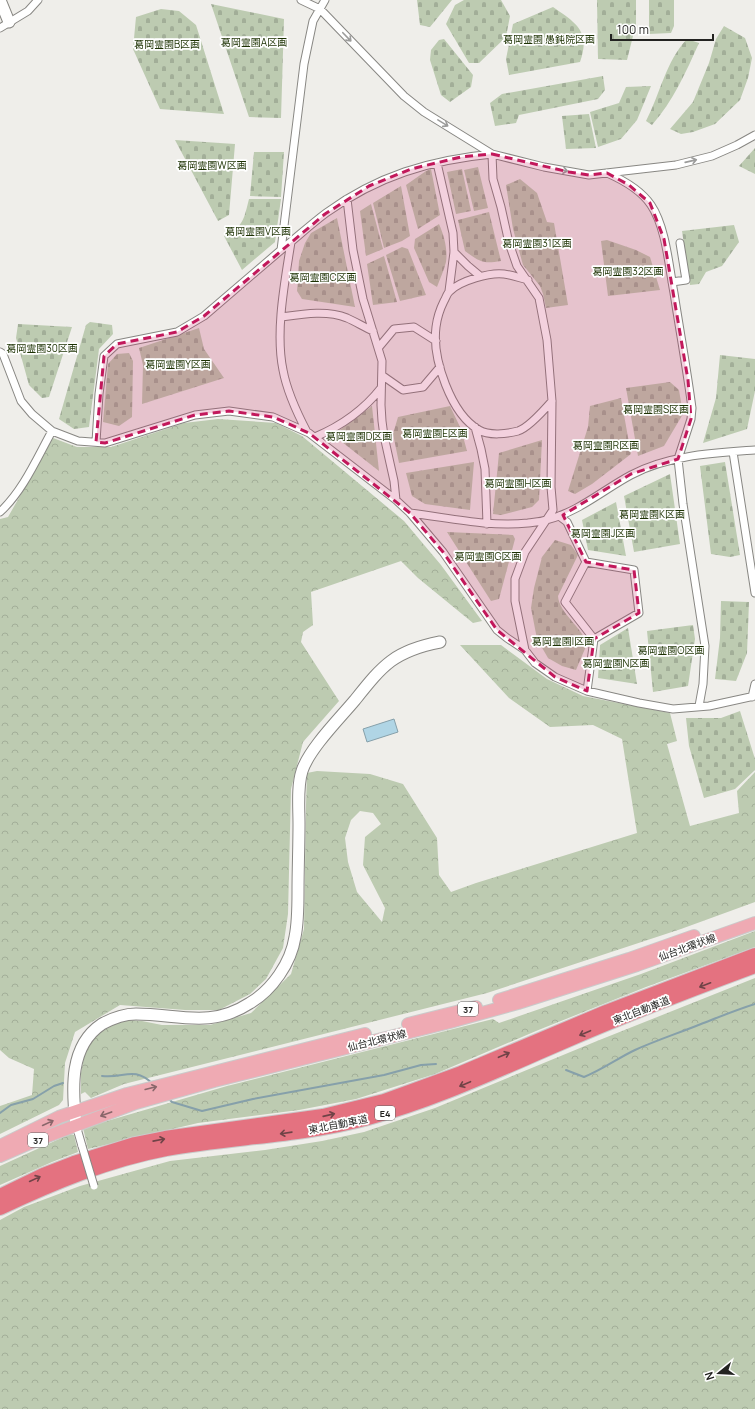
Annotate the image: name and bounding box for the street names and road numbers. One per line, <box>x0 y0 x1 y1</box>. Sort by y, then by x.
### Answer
street label: 仙台北環状線 <box>656 930 718 964</box>
street label: 東北自動車道 <box>610 993 672 1027</box>
road number: 37 <box>458 1002 478 1016</box>
street label: 仙台北環状線 <box>346 1026 408 1054</box>
road number: E4 <box>375 1106 395 1120</box>
street label: 東北自動車道 <box>307 1111 369 1137</box>
road number: 37 <box>28 1133 48 1147</box>

